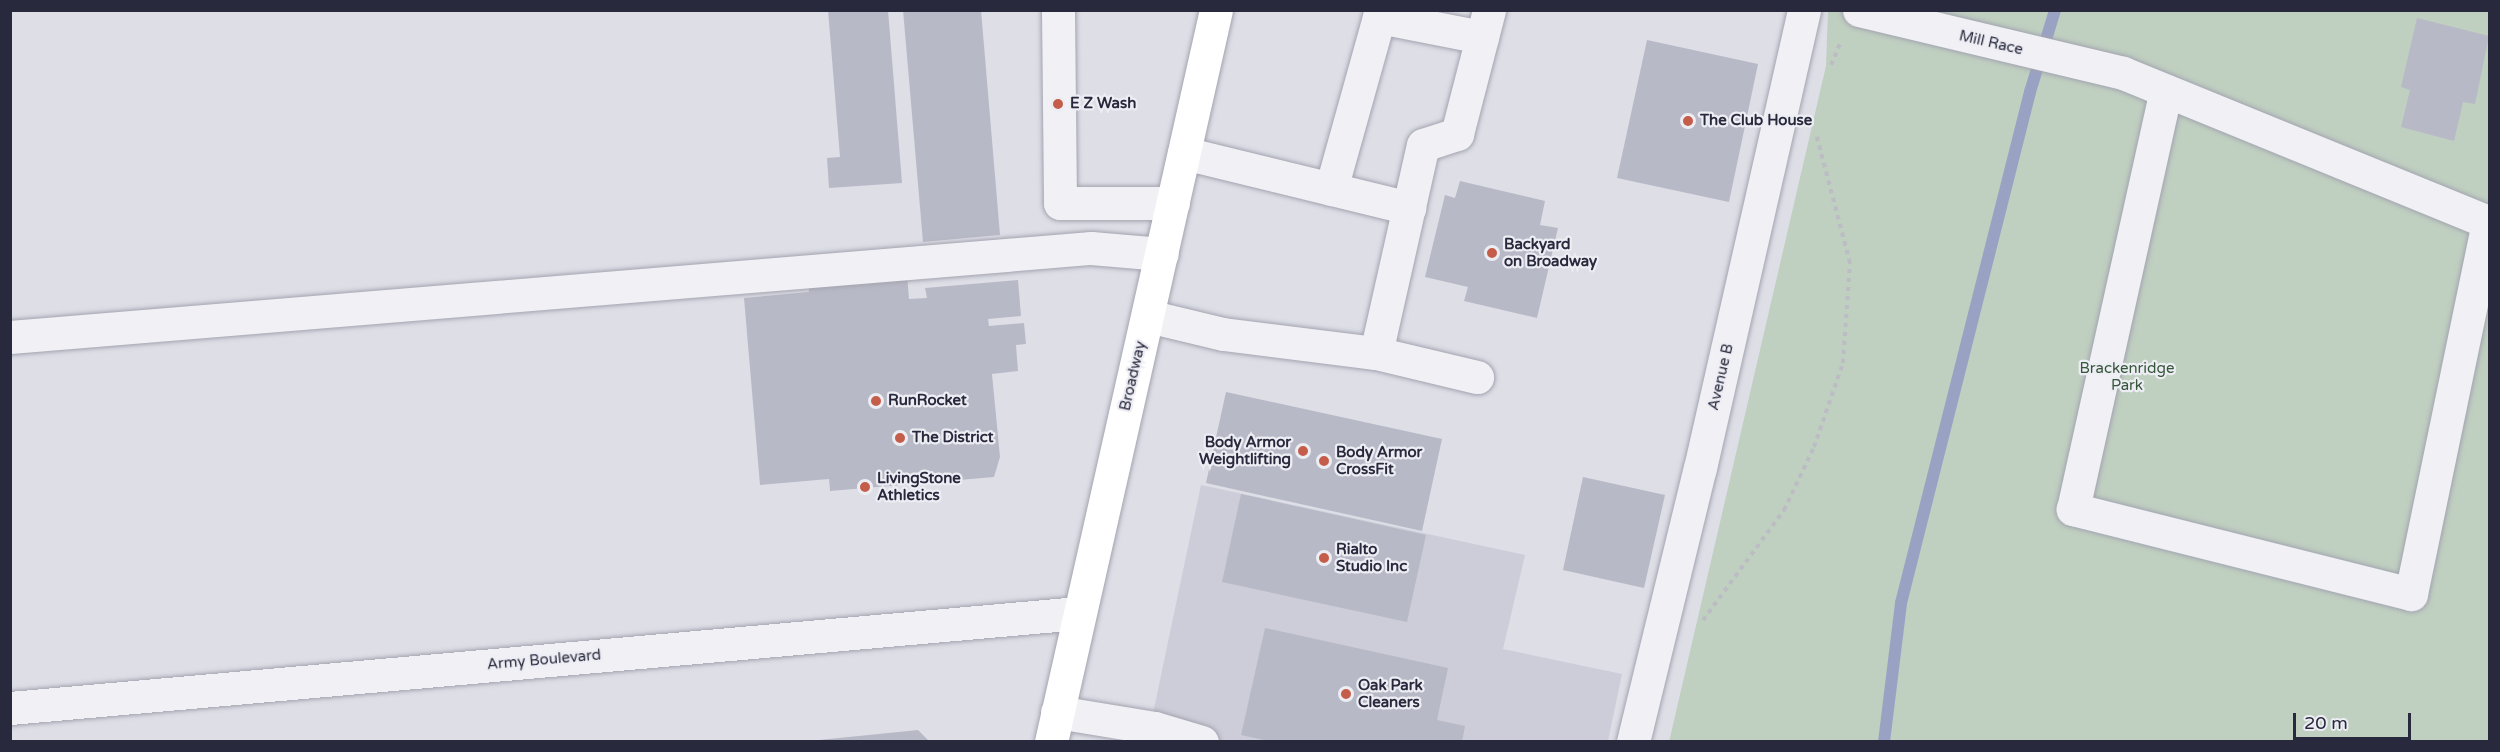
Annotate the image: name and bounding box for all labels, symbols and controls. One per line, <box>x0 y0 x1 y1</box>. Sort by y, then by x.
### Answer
street label: Mill Race <box>1957 27 2025 59</box>
place label: E Z Wash <box>1070 95 1136 113</box>
marker: E Z Wash <box>1051 97 1065 111</box>
place label: The Club House <box>1700 112 1812 130</box>
marker: The Club House <box>1681 114 1695 128</box>
place label: Backyard on Broadway <box>1504 235 1597 270</box>
marker: Backyard on Broadway <box>1485 246 1499 260</box>
street label: Broadway <box>1116 339 1150 413</box>
street label: Avenue B <box>1705 342 1737 412</box>
park label: Brackenridge Park <box>2079 359 2175 394</box>
place label: RunRocket <box>888 392 967 410</box>
marker: RunRocket <box>869 394 883 408</box>
place label: The District <box>912 429 993 447</box>
marker: The District <box>893 431 907 445</box>
place label: Body Armor Weightlifting <box>1199 433 1291 468</box>
place label: Body Armor CrossFit <box>1336 443 1422 478</box>
marker: Body Armor Weightlifting <box>1296 444 1310 458</box>
marker: Body Armor CrossFit <box>1317 454 1331 468</box>
place label: LivingStone Athletics <box>877 469 961 504</box>
marker: LivingStone Athletics <box>858 480 872 494</box>
place label: Rialto Studio Inc <box>1336 540 1407 575</box>
marker: Rialto Studio Inc <box>1317 551 1331 565</box>
street label: Army Boulevard <box>486 646 602 674</box>
place label: Oak Park Cleaners <box>1358 676 1423 711</box>
marker: Oak Park Cleaners <box>1339 687 1353 701</box>
scale bar <box>2296 701 2414 739</box>
text: 20 m <box>2304 712 2348 734</box>

